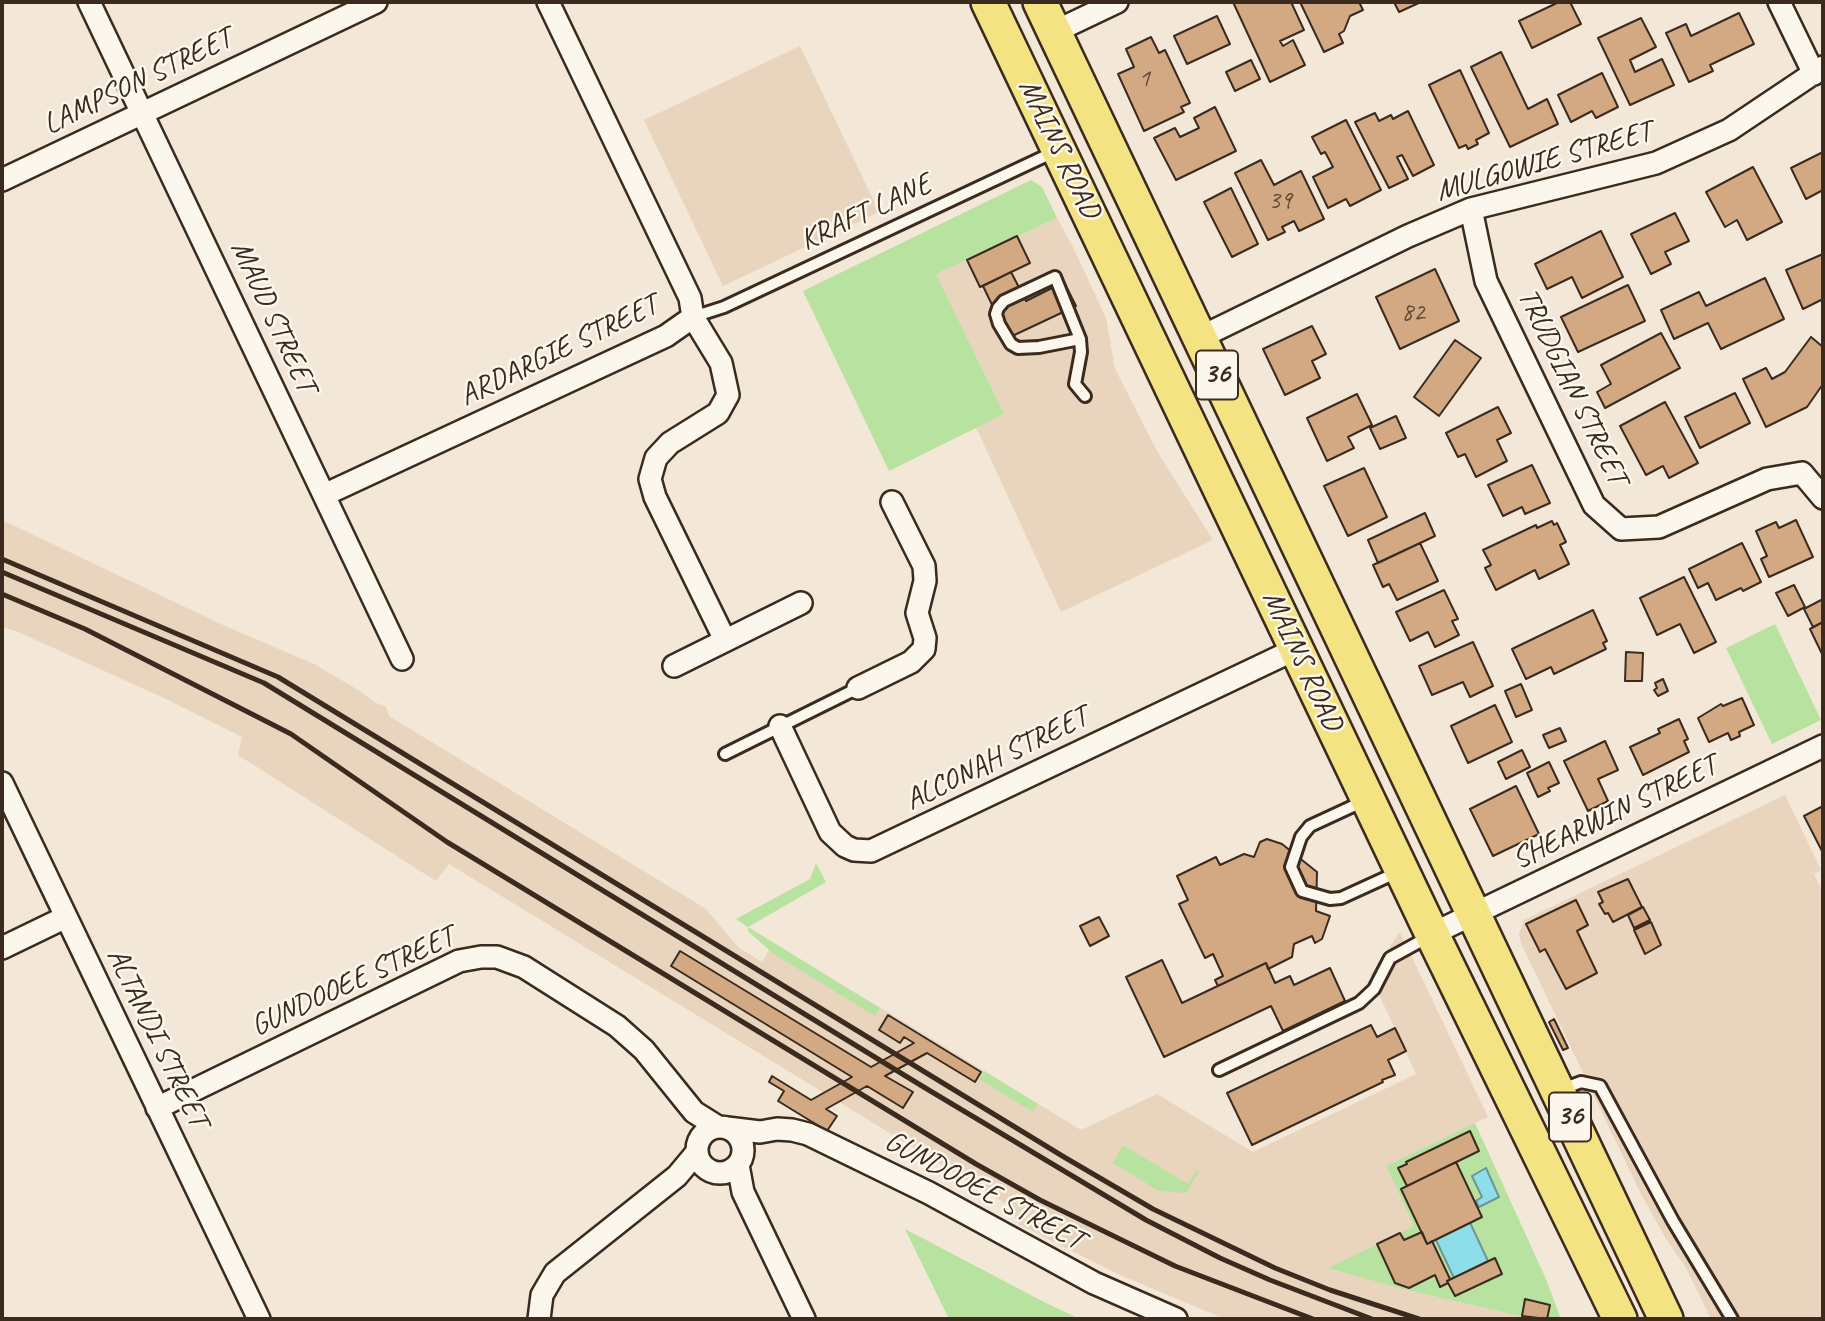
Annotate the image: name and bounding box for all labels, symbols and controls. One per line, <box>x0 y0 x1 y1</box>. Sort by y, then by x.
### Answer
street label: LAMPSON STREET <box>38 21 238 143</box>
house number: 1 <box>1138 63 1150 95</box>
street label: MAINS ROAD <box>1010 73 1108 225</box>
street label: MULGOWIE STREET <box>1432 114 1656 210</box>
street label: KRAFT LANE <box>795 167 937 259</box>
house number: 39 <box>1268 185 1292 217</box>
street label: MAUD STREET <box>222 235 324 399</box>
street label: TRUDGIAN STREET <box>1509 283 1635 491</box>
street label: ARDARGIE STREET <box>454 287 664 415</box>
house number: 82 <box>1401 297 1425 329</box>
road number: 36 <box>1196 350 1238 400</box>
street label: MAINS ROAD <box>1254 585 1350 737</box>
street label: ALCONAH STREET <box>900 699 1094 819</box>
street label: SHEARWIN STREET <box>1507 748 1723 878</box>
street label: GUNDOOEE STREET <box>246 919 460 1045</box>
street label: ALTANDI STREET <box>98 942 216 1134</box>
road number: 36 <box>1549 1092 1591 1142</box>
street label: GUNDOOEE STREET <box>878 1123 1090 1259</box>

